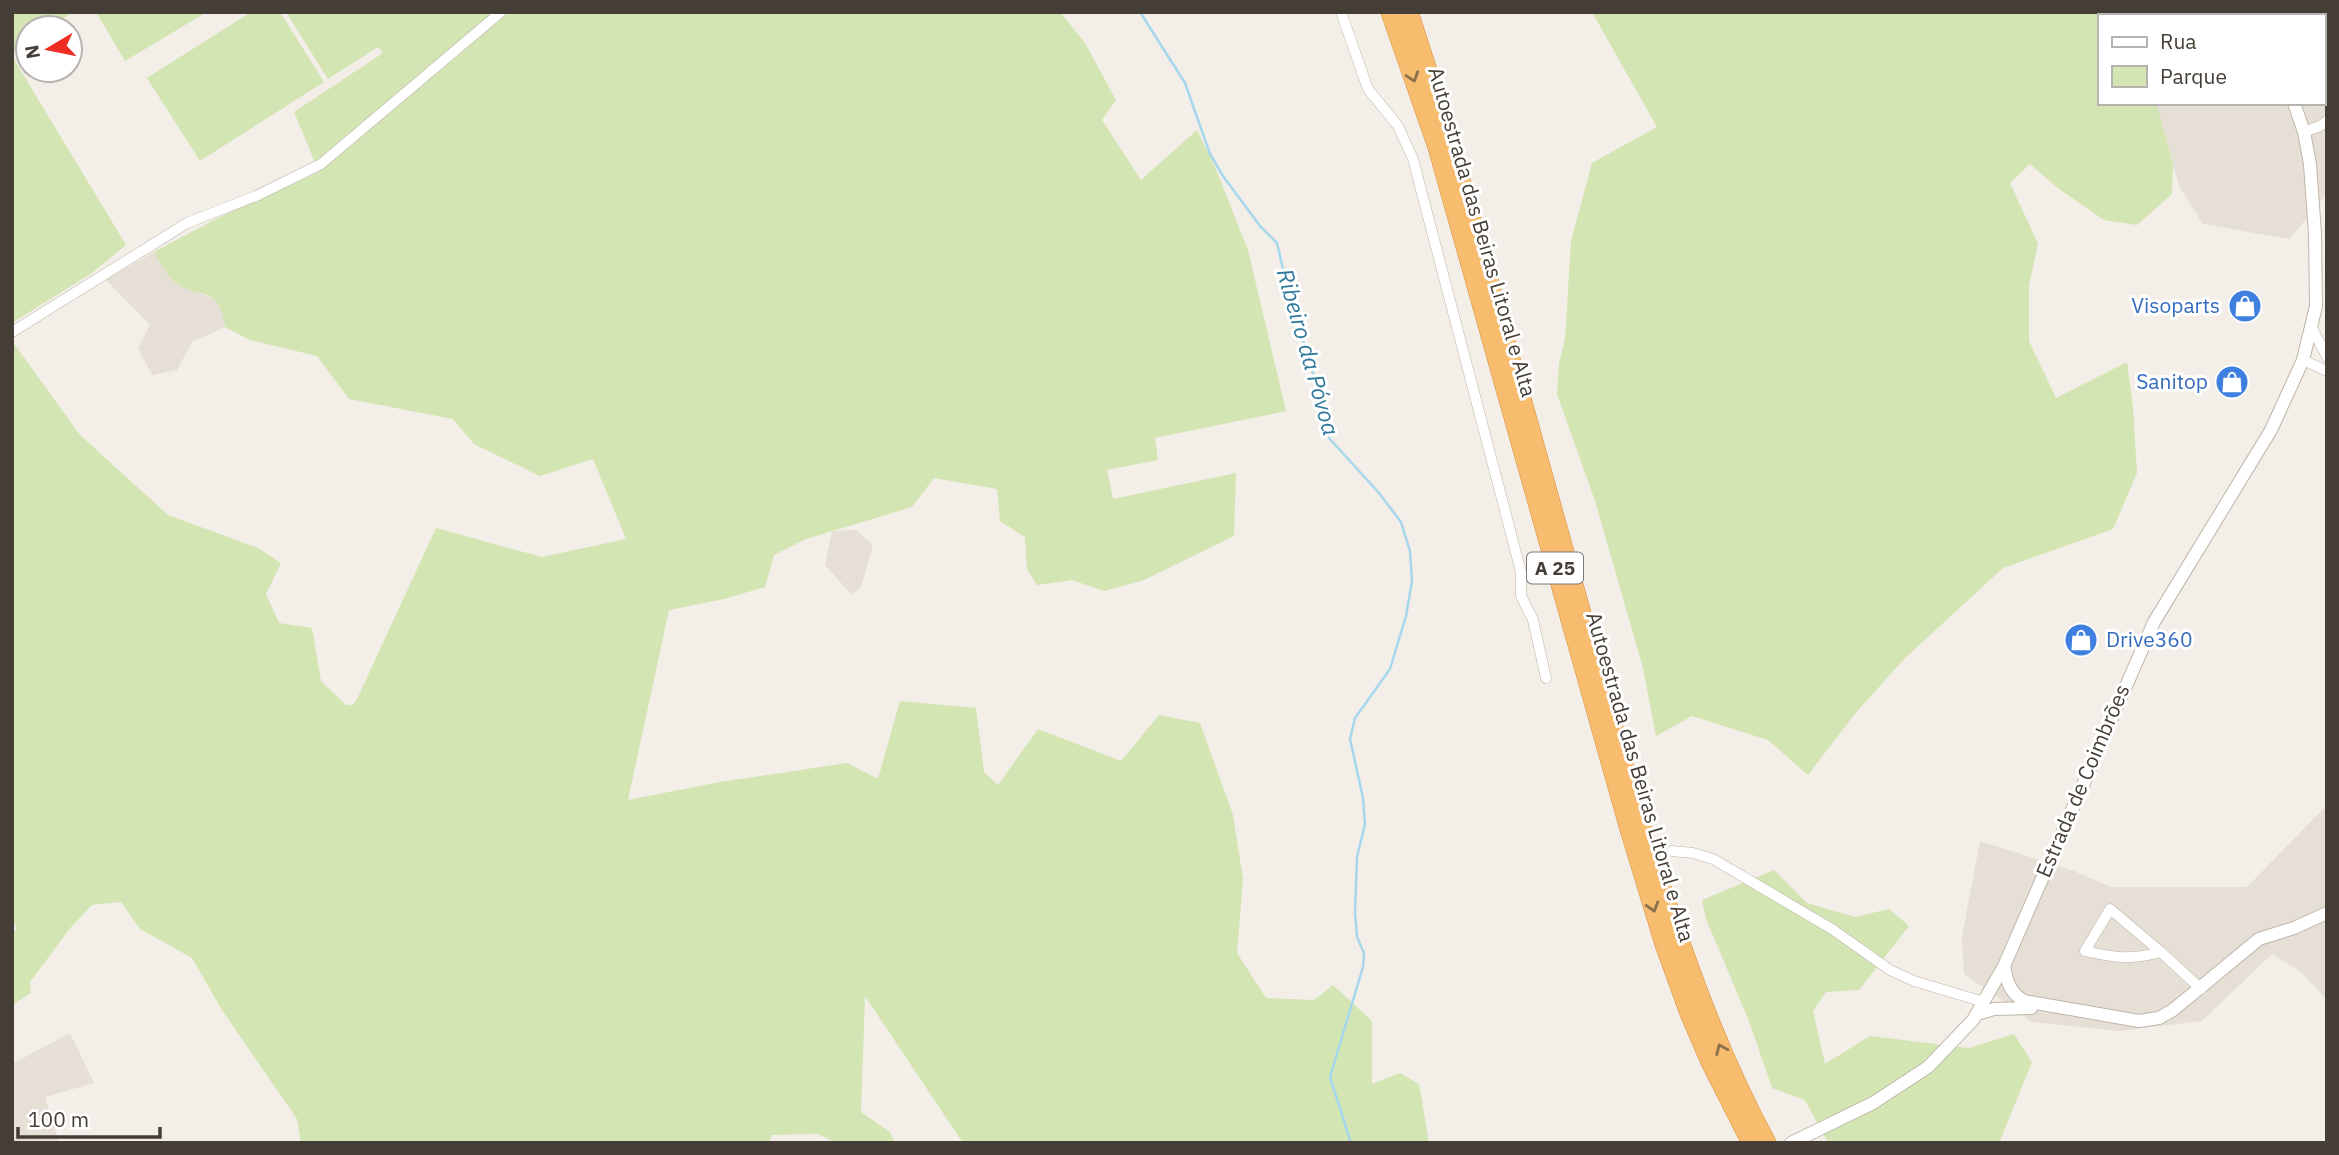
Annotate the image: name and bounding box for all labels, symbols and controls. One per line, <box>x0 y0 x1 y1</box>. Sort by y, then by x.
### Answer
north arrow <box>14 14 84 84</box>
legend <box>2098 14 2325 105</box>
text: Rua <box>2160 27 2197 55</box>
text: N <box>19 43 45 61</box>
text: Parque <box>2160 62 2227 90</box>
street label: Autoestrada das Beiras Litoral e Alta <box>1422 63 1544 400</box>
one-way arrow <box>1405 70 1419 82</box>
water label: Ribeiro da Póvoa <box>1271 265 1347 439</box>
shop icon: Visoparts <box>2226 287 2264 325</box>
place label: Visoparts <box>2131 291 2220 319</box>
shop icon: Sanitop <box>2213 363 2251 401</box>
place label: Sanitop <box>2136 367 2208 395</box>
road number: A 25 <box>1527 552 1583 583</box>
street label: Autoestrada das Beiras Litoral e Alta <box>1580 608 1702 945</box>
shop icon: Drive360 <box>2062 621 2100 659</box>
place label: Drive360 <box>2106 625 2193 653</box>
street label: Estrada de Coimbrões <box>2029 680 2135 881</box>
one-way arrow <box>1645 900 1659 913</box>
one-way arrow <box>1715 1044 1729 1057</box>
scale bar <box>18 1096 159 1140</box>
text: 100 m <box>28 1105 89 1133</box>

